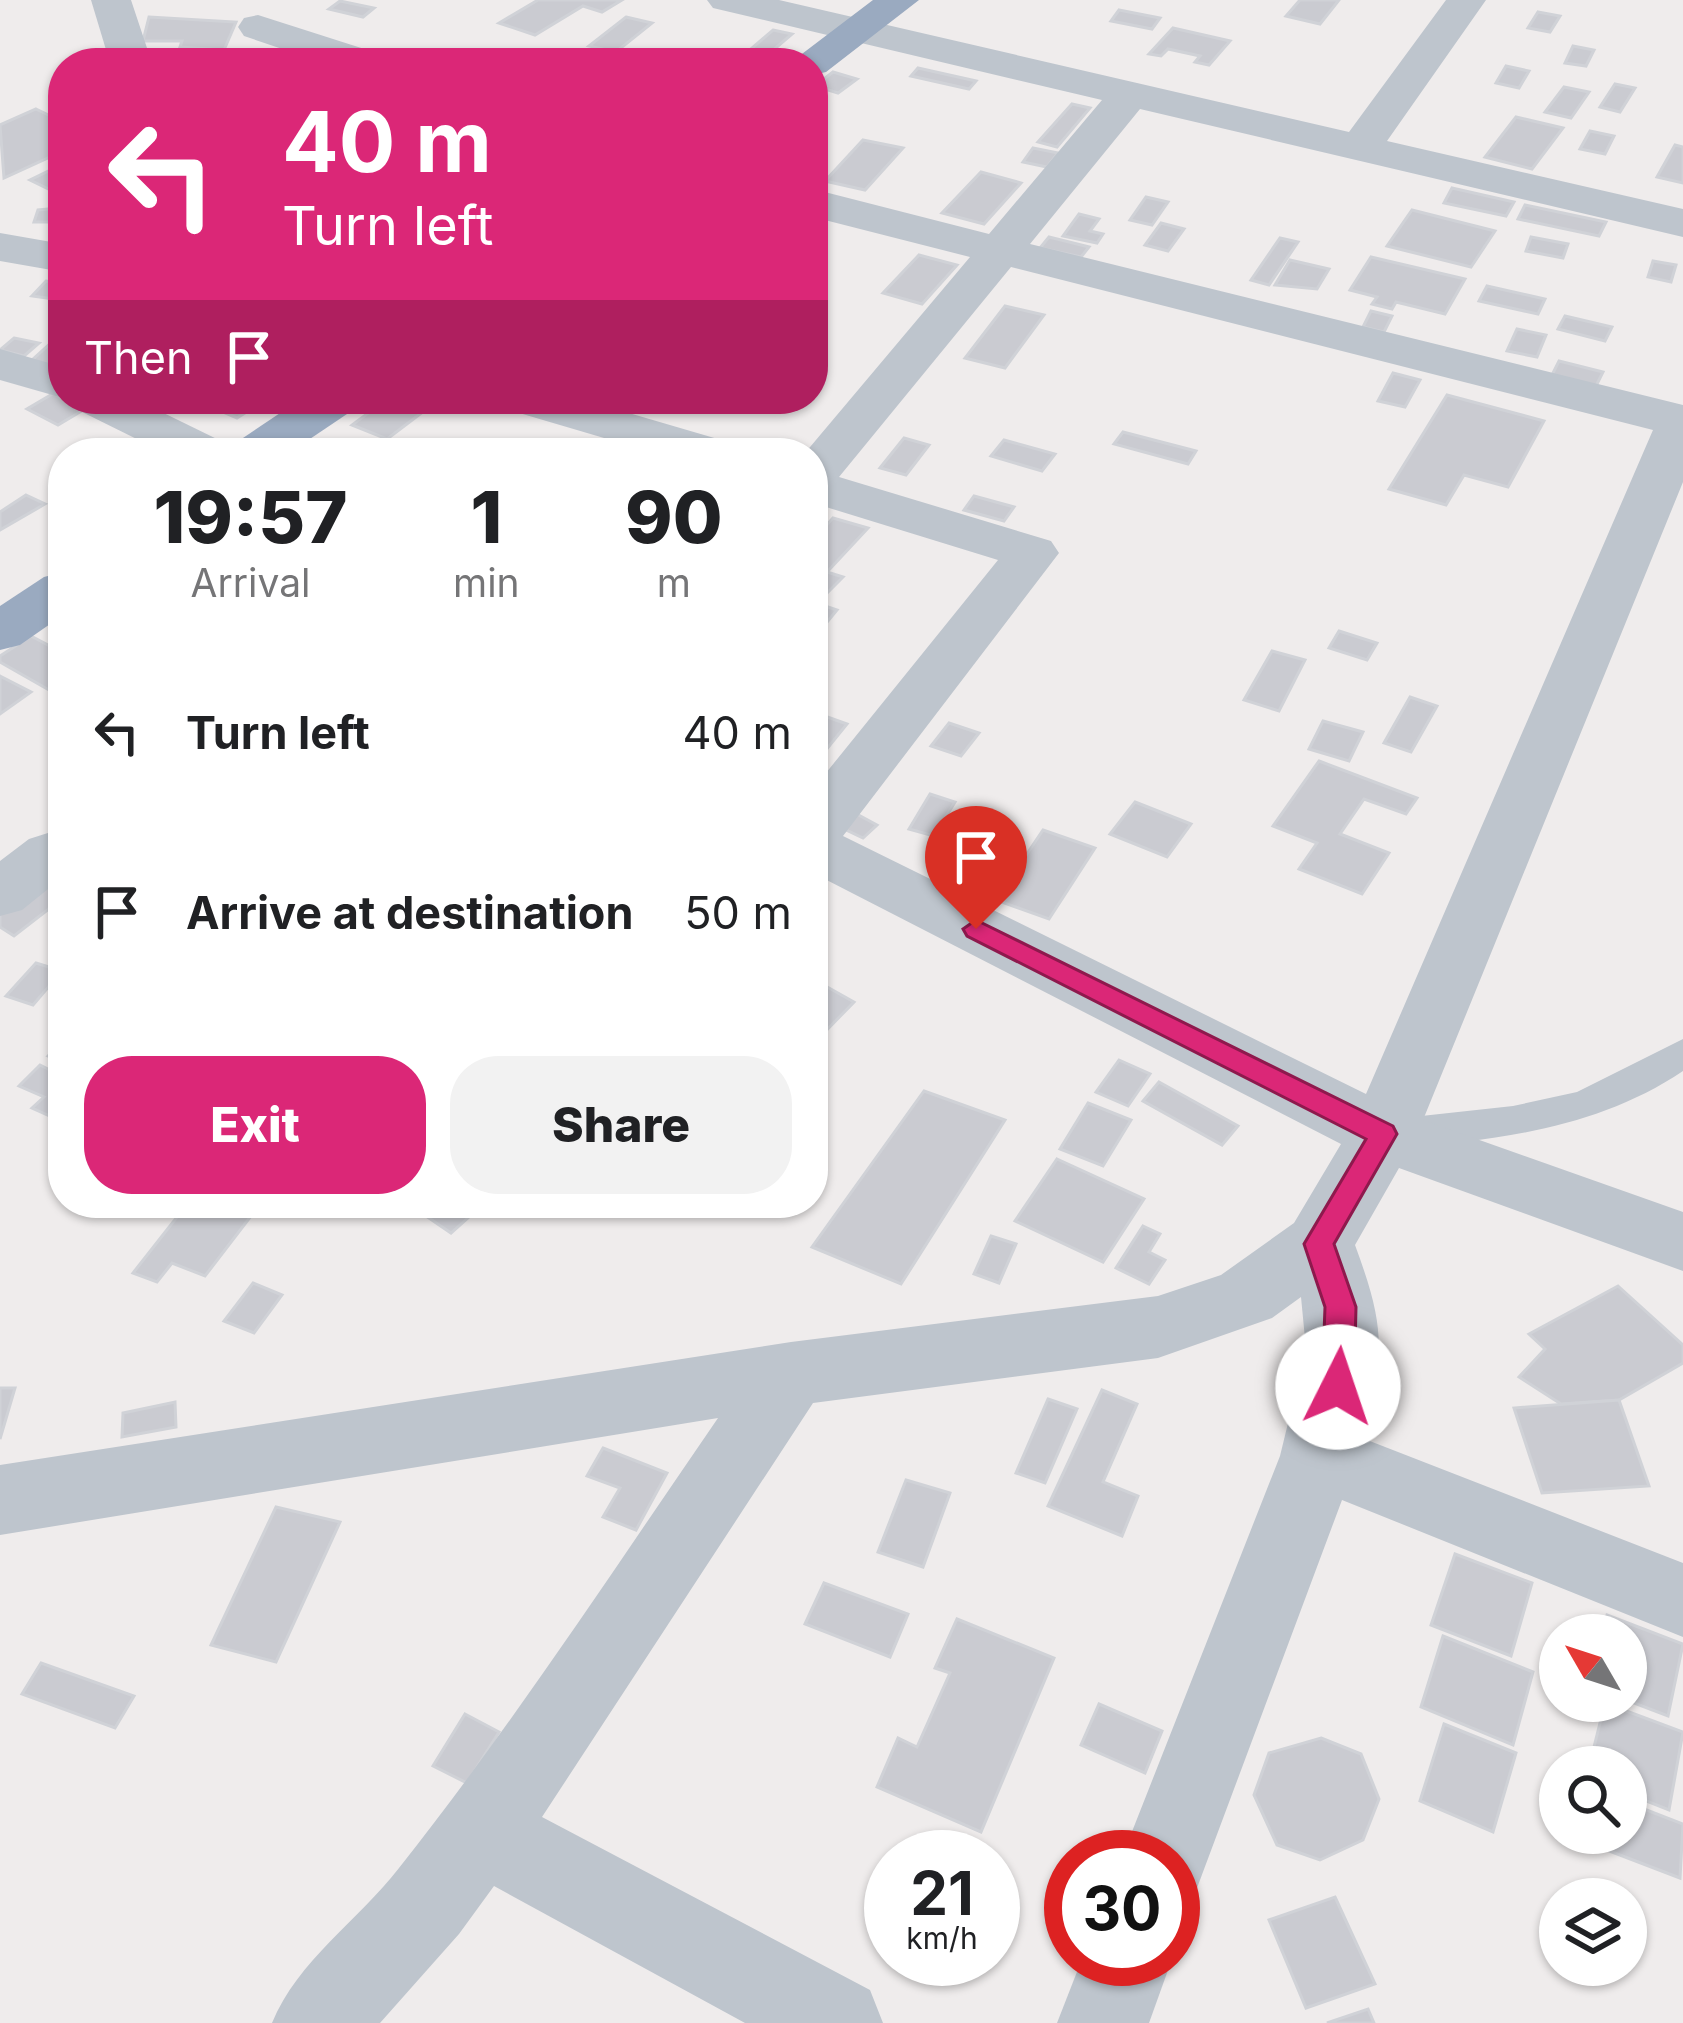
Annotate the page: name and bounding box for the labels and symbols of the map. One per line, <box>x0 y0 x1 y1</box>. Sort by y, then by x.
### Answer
pin <box>925 806 1027 929</box>
position arrow <box>1275 1324 1401 1450</box>
north arrow <box>1539 1614 1647 1722</box>
speed limit sign: 30 <box>1044 1830 1200 1986</box>

